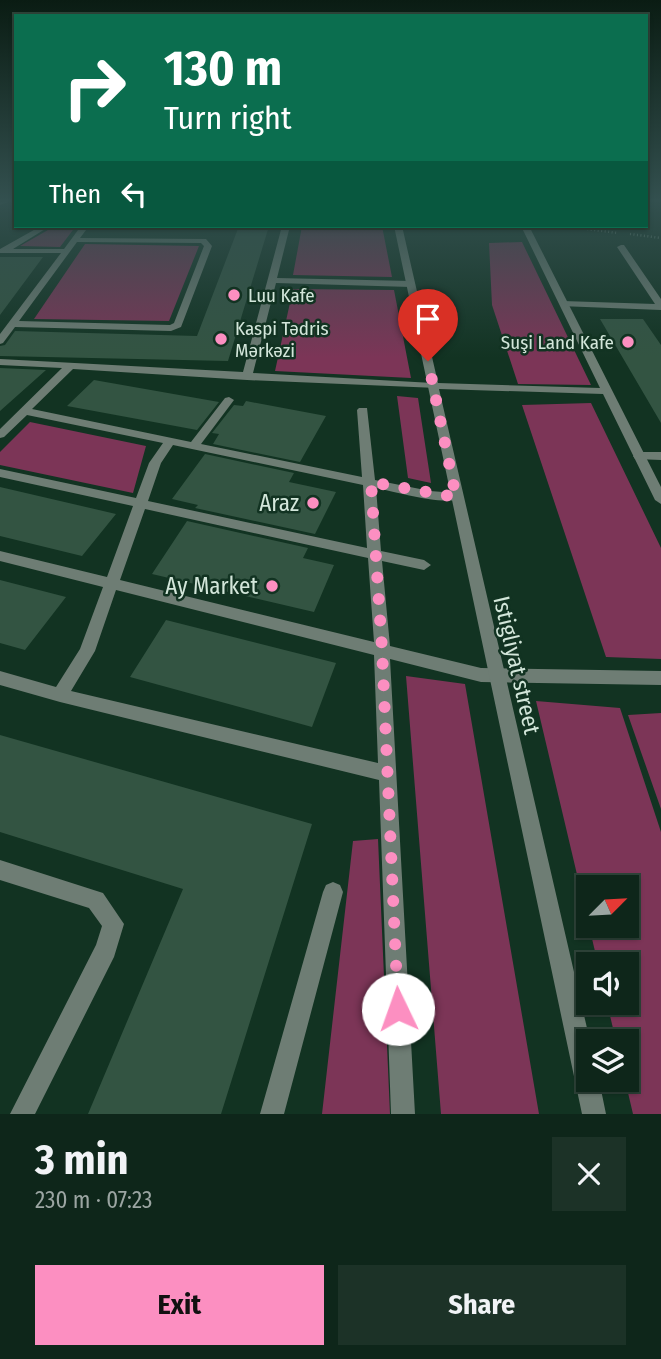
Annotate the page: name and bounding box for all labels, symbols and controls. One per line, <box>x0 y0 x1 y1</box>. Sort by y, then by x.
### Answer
text: 130 m <box>164 39 282 98</box>
icon: right <box>49 42 140 133</box>
text: Turn right <box>164 99 291 137</box>
icon: left <box>115 175 153 213</box>
text: Then <box>49 179 101 210</box>
place label: Luu Kafe <box>248 284 315 307</box>
marker: Luu Kafe <box>226 287 242 303</box>
pin <box>398 289 458 361</box>
icon: arrive <box>409 300 447 338</box>
place label: Kaspi Tədris Mərkəzi <box>235 317 329 362</box>
marker: Kaspi Tədris Mərkəzi <box>213 331 229 347</box>
place label: Suşi Land Kafe <box>501 331 614 354</box>
marker: Suşi Land Kafe <box>620 334 636 350</box>
place label: Araz <box>259 489 299 517</box>
marker: Araz <box>305 495 321 511</box>
place label: Ay Market <box>165 572 258 600</box>
marker: Ay Market <box>264 578 280 594</box>
street label: Istigliyat street <box>488 593 547 737</box>
north arrow <box>576 875 639 938</box>
map controls <box>576 875 639 1092</box>
button: sound <box>576 952 639 1015</box>
position arrow <box>361 972 435 1046</box>
button: layers <box>576 1029 639 1092</box>
text: 3 min <box>35 1135 129 1185</box>
button: close <box>552 1137 626 1211</box>
text: 230 m · 07:23 <box>35 1186 152 1214</box>
button: Exit <box>35 1265 324 1345</box>
button: Share <box>338 1265 626 1345</box>

